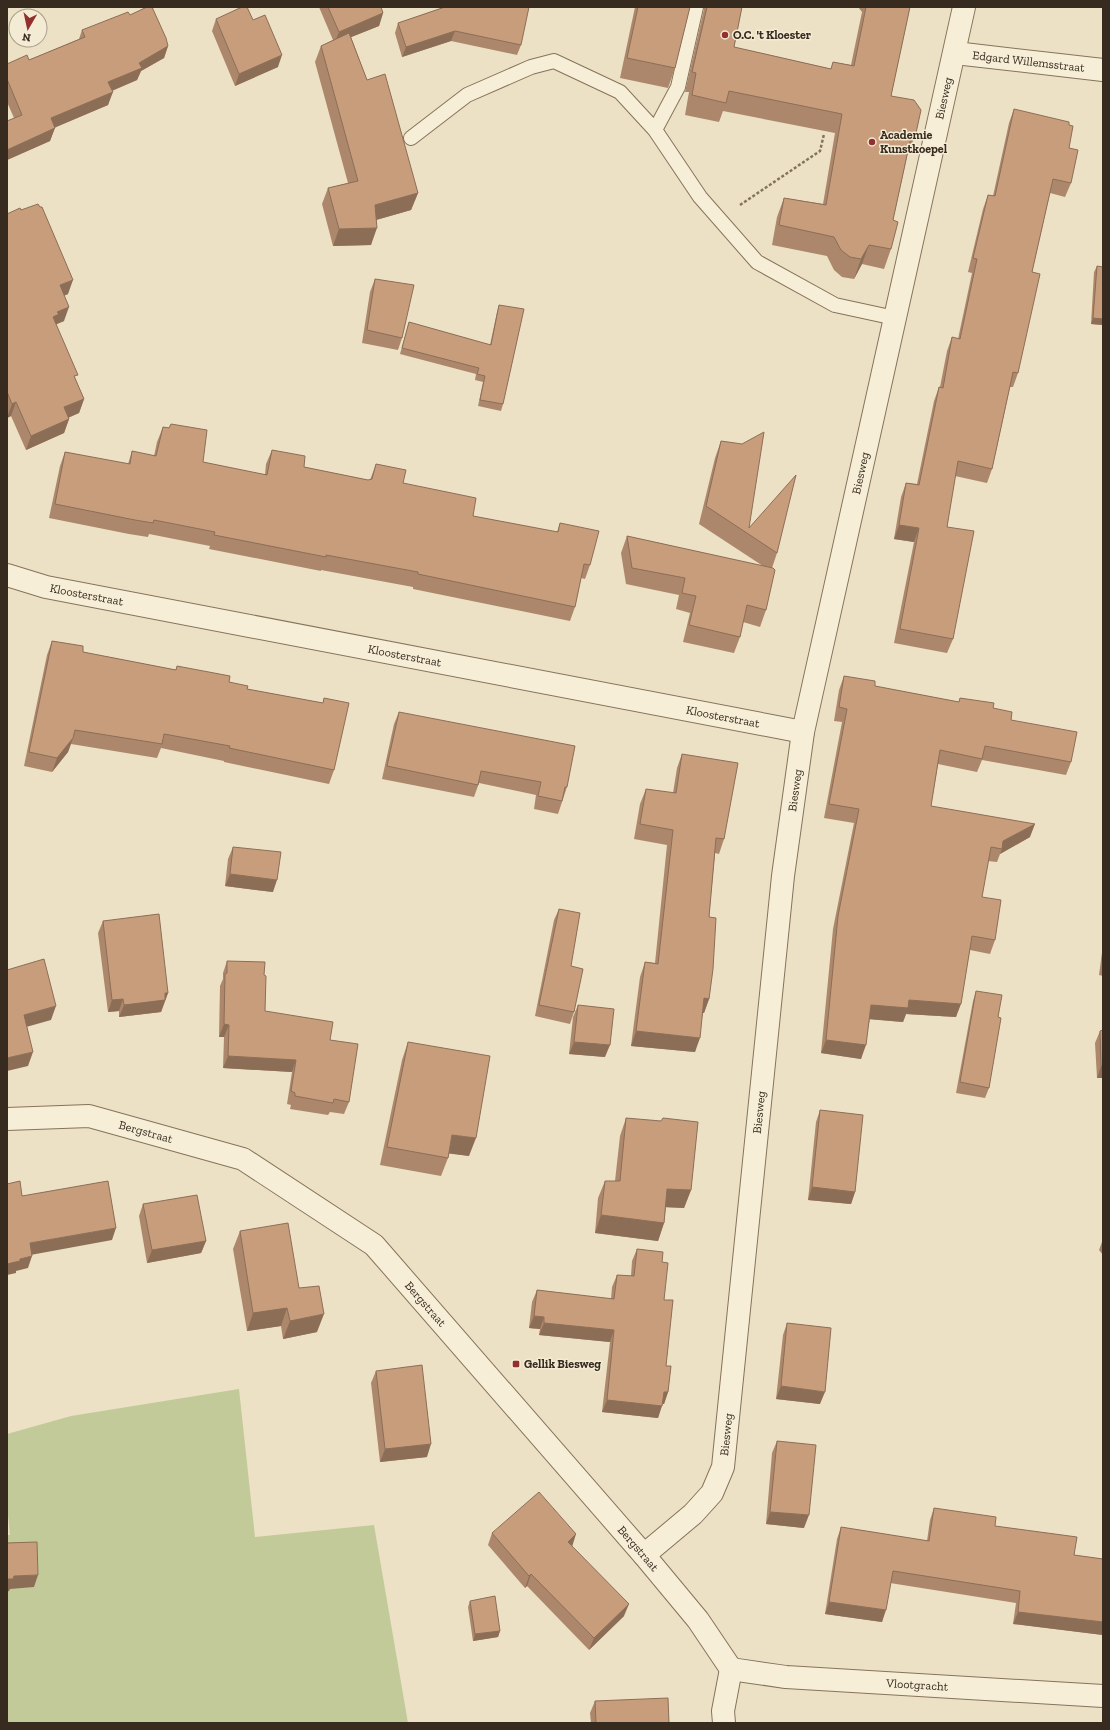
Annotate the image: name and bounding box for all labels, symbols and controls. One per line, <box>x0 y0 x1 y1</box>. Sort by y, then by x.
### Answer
north arrow <box>8 8 48 48</box>
place label: O.C. 't Kloester <box>733 28 812 42</box>
text: N <box>21 30 32 44</box>
marker: O.C. 't Kloester <box>720 30 730 40</box>
street label: Edgard Willemsstraat <box>972 48 1086 75</box>
street label: Biesweg <box>932 75 955 121</box>
place label: Academie Kunstkoepel <box>880 128 948 156</box>
marker: Academie Kunstkoepel <box>867 137 877 147</box>
street label: Biesweg <box>849 450 872 496</box>
street label: Kloosterstraat <box>49 581 125 609</box>
street label: Kloosterstraat <box>367 642 443 670</box>
street label: Kloosterstraat <box>685 703 761 731</box>
street label: Biesweg <box>785 768 805 812</box>
street label: Biesweg <box>750 1090 768 1134</box>
street label: Bergstraat <box>117 1118 175 1146</box>
street label: Bergstraat <box>402 1279 449 1330</box>
place label: Gellik Biesweg <box>524 1357 601 1371</box>
marker: Gellik Biesweg <box>511 1359 521 1369</box>
street label: Biesweg <box>717 1412 735 1457</box>
street label: Bergstraat <box>615 1523 662 1574</box>
street label: Vlootgracht <box>885 1676 949 1694</box>

